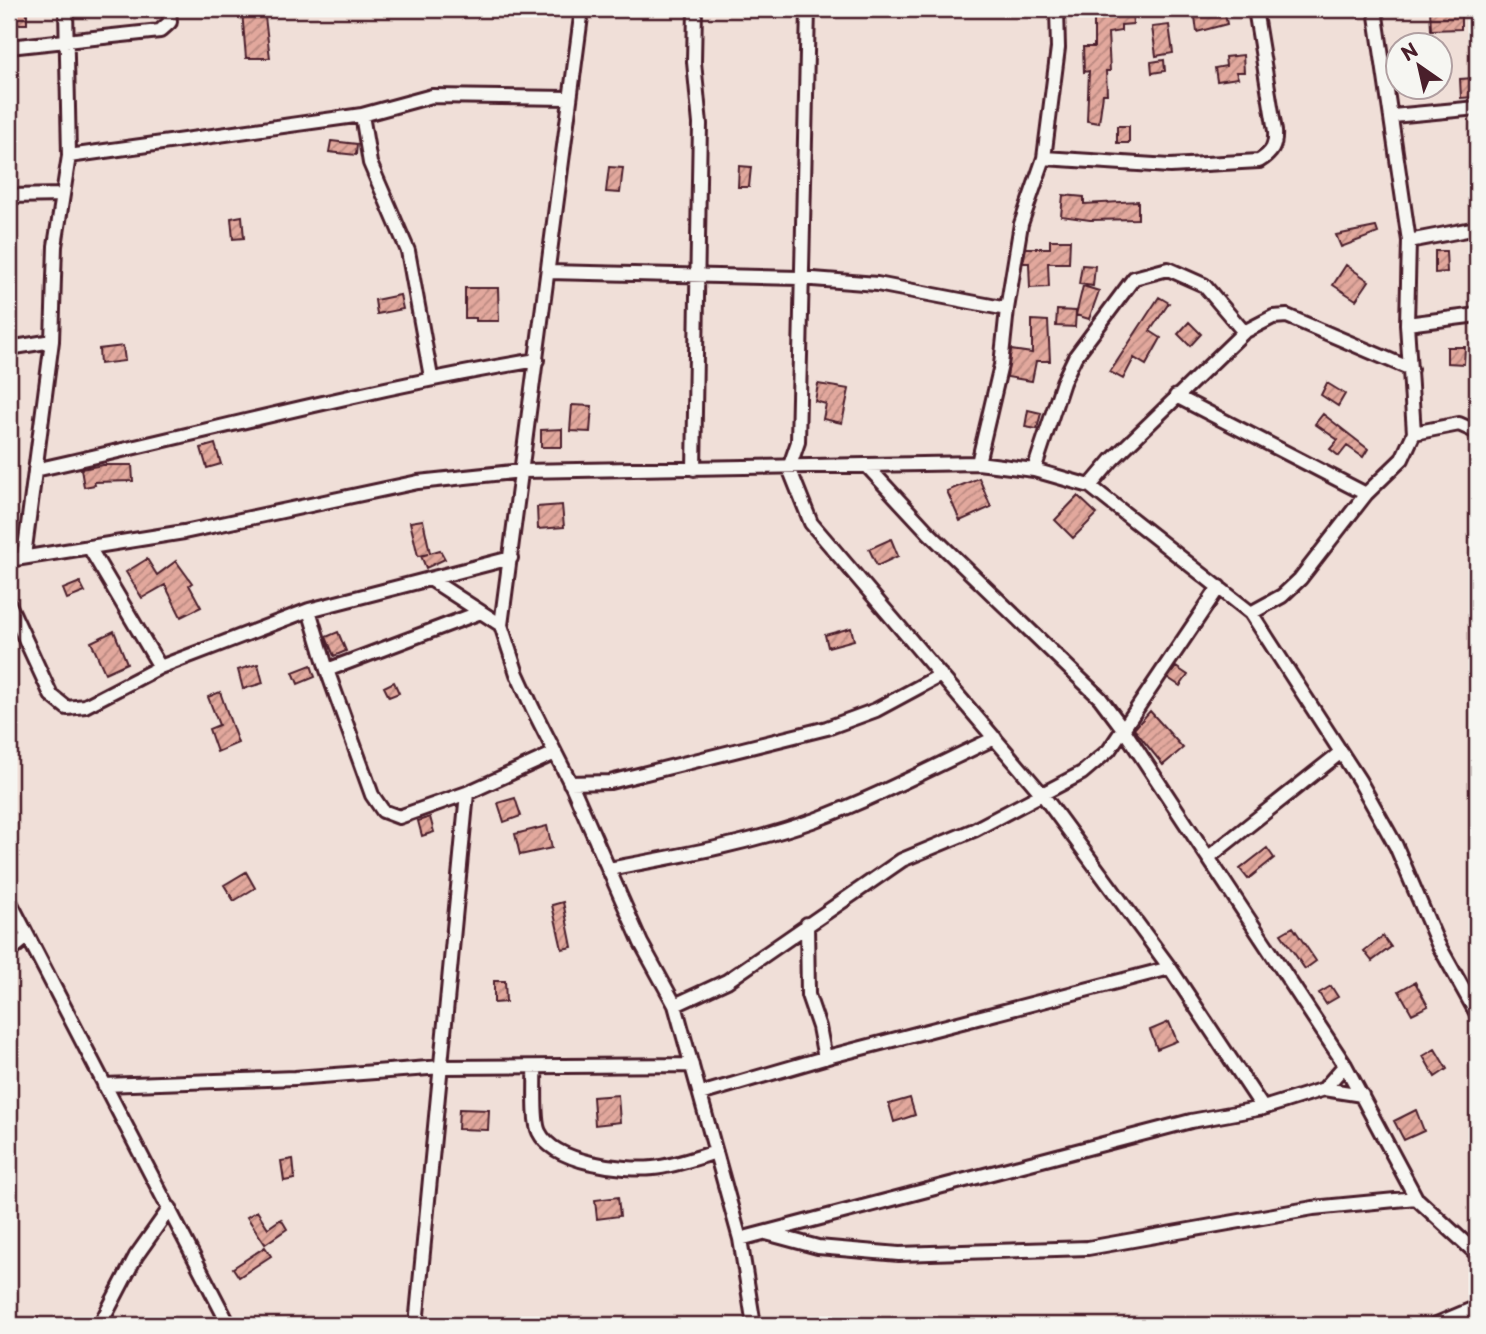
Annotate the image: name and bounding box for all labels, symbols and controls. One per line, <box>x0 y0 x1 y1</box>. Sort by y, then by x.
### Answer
north arrow <box>1384 32 1454 102</box>
text: N <box>1395 35 1423 67</box>

